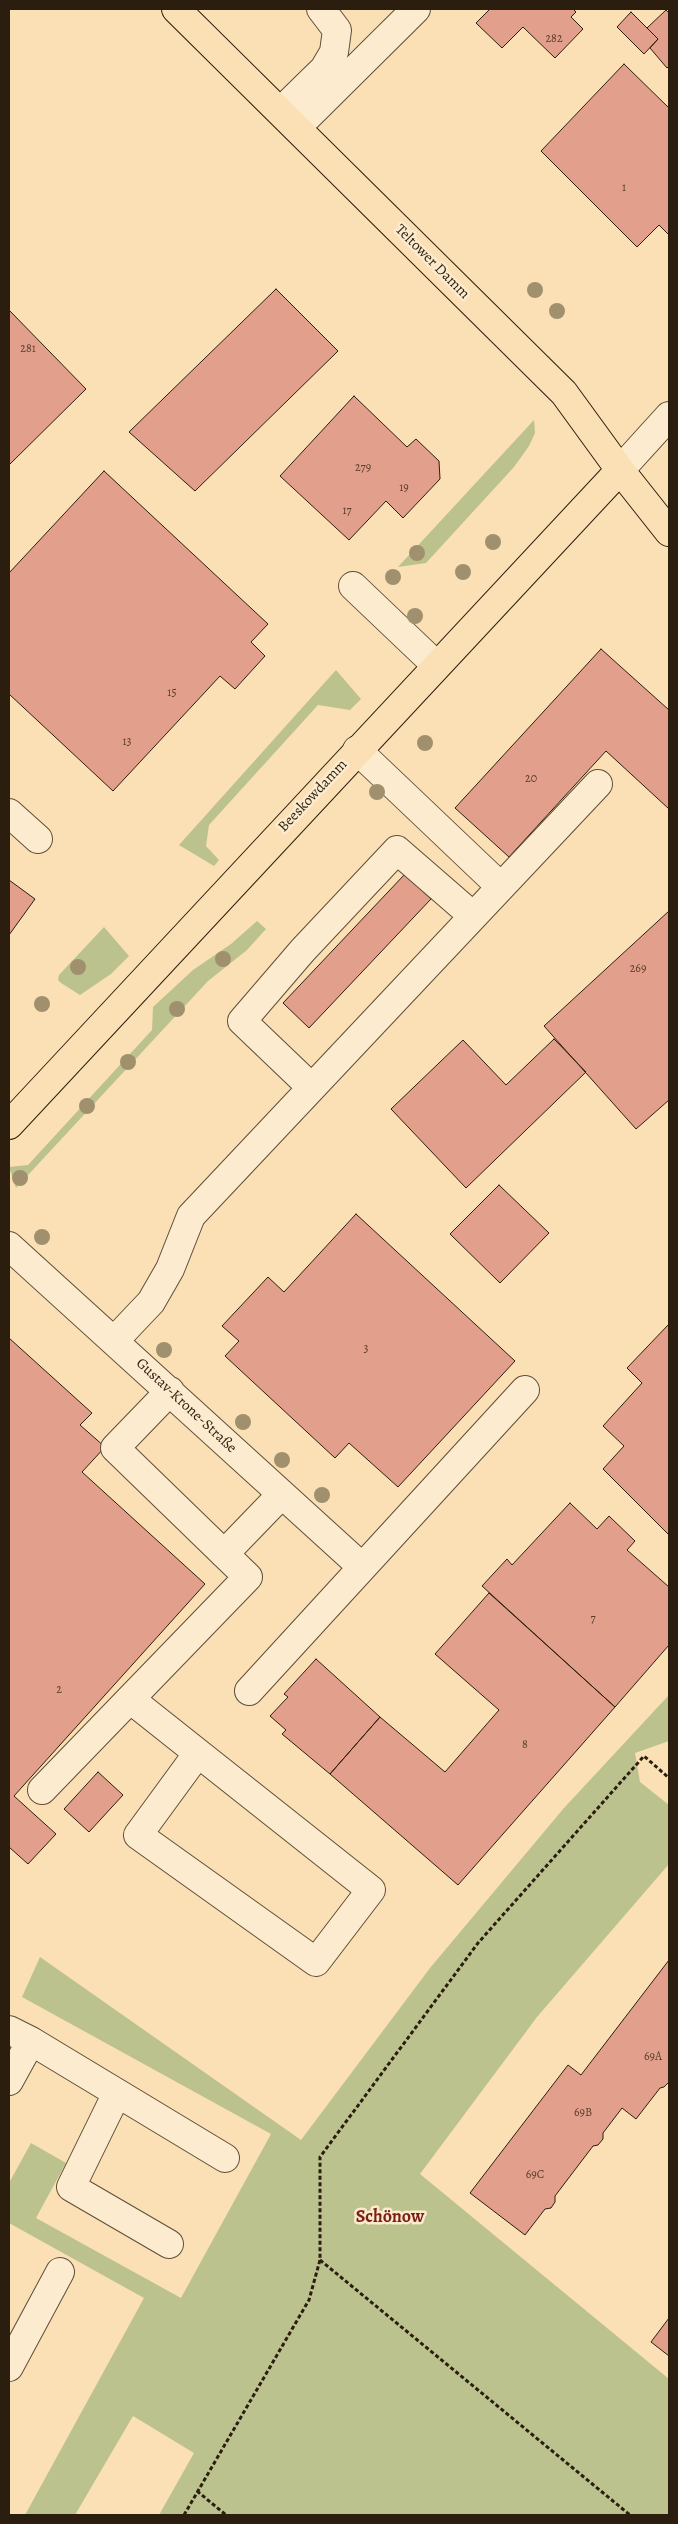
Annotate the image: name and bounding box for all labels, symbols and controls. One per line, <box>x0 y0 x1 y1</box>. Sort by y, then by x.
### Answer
house number: 282 <box>545 32 563 46</box>
house number: 1 <box>622 181 626 195</box>
street label: Teltower Damm <box>391 221 473 303</box>
house number: 281 <box>20 342 36 356</box>
house number: 279 <box>355 461 371 475</box>
house number: 19 <box>399 481 409 495</box>
house number: 17 <box>342 504 352 518</box>
house number: 15 <box>167 686 177 700</box>
house number: 13 <box>122 735 132 749</box>
street label: Beeskowdamm <box>275 756 351 836</box>
house number: 20 <box>525 772 537 786</box>
house number: 269 <box>630 962 646 976</box>
house number: 3 <box>364 1342 368 1356</box>
street label: Gustav-Krone-Straße <box>132 1355 240 1457</box>
house number: 7 <box>590 1612 596 1626</box>
house number: 2 <box>56 1683 62 1697</box>
house number: 8 <box>522 1738 528 1752</box>
house number: 69A <box>644 2050 662 2064</box>
house number: 69B <box>574 2106 592 2120</box>
house number: 69C <box>526 2168 544 2182</box>
district label: Schönow <box>356 2207 424 2229</box>

